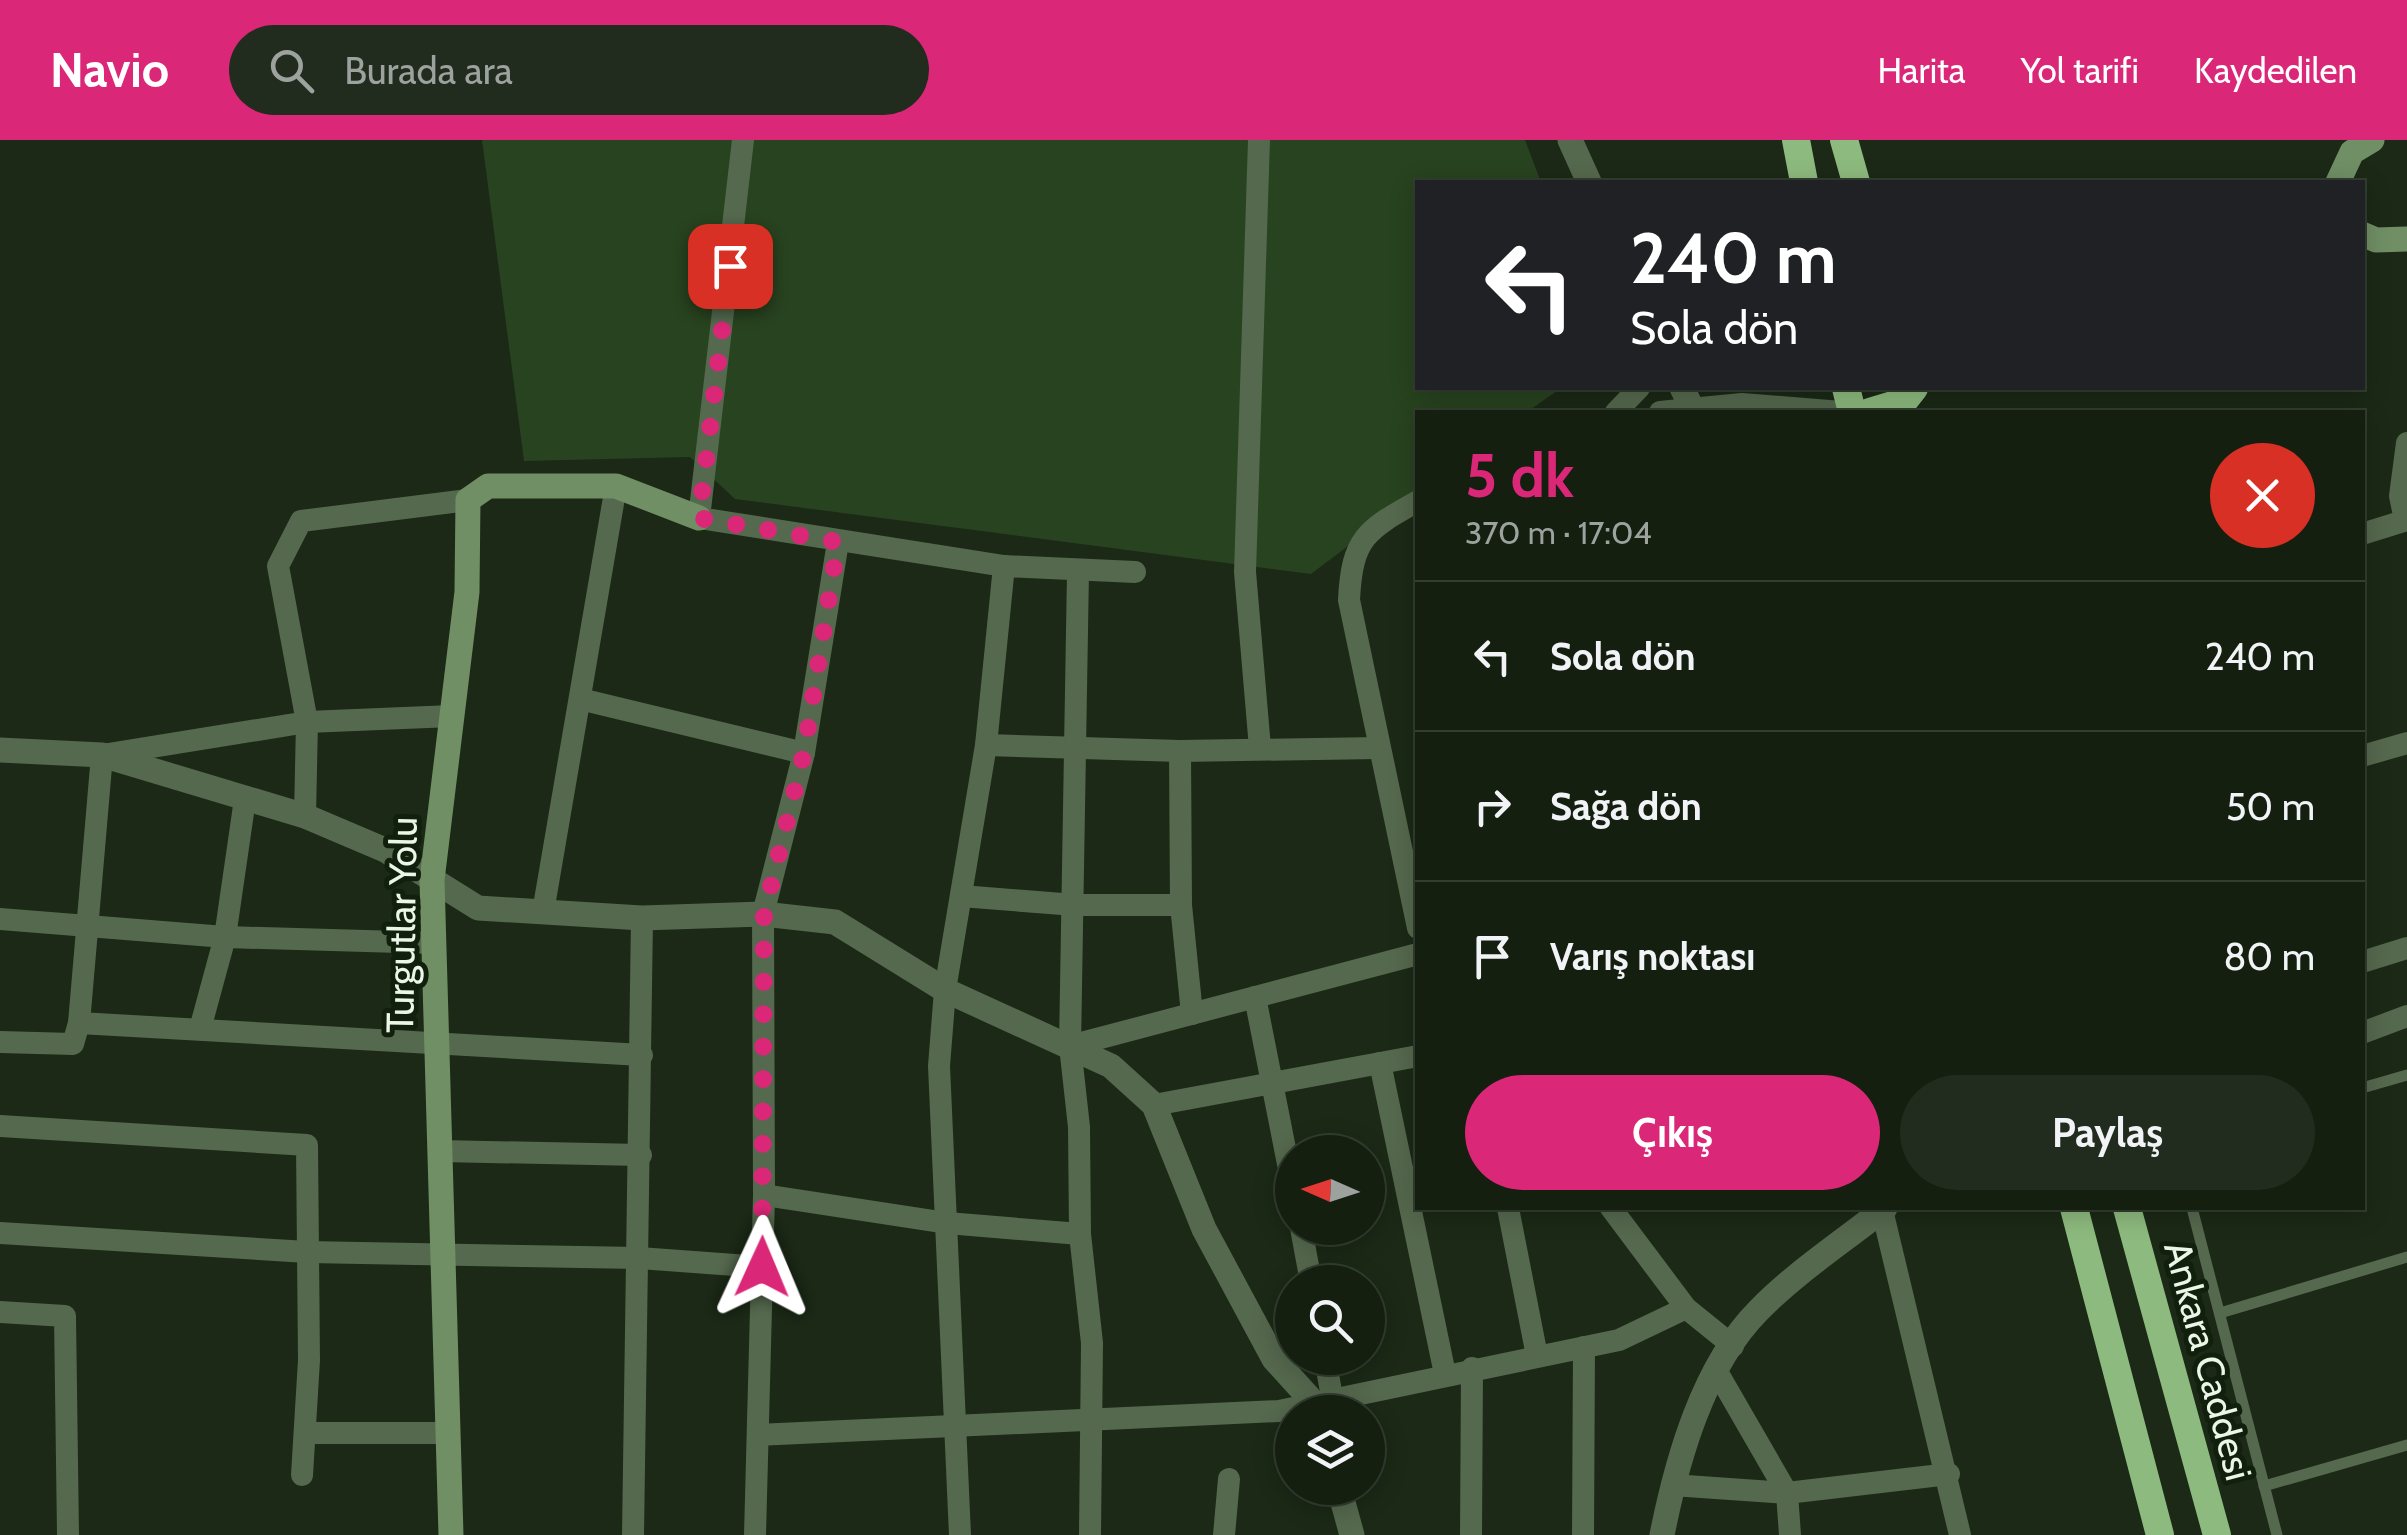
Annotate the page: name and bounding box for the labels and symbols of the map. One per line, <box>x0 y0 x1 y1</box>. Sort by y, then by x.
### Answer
pin <box>688 224 773 309</box>
street label: Turgutlar Yolu <box>376 817 427 1033</box>
north arrow <box>1275 1135 1385 1245</box>
position arrow <box>710 1215 814 1319</box>
street label: Ankara Caddesi <box>2154 1236 2263 1485</box>

